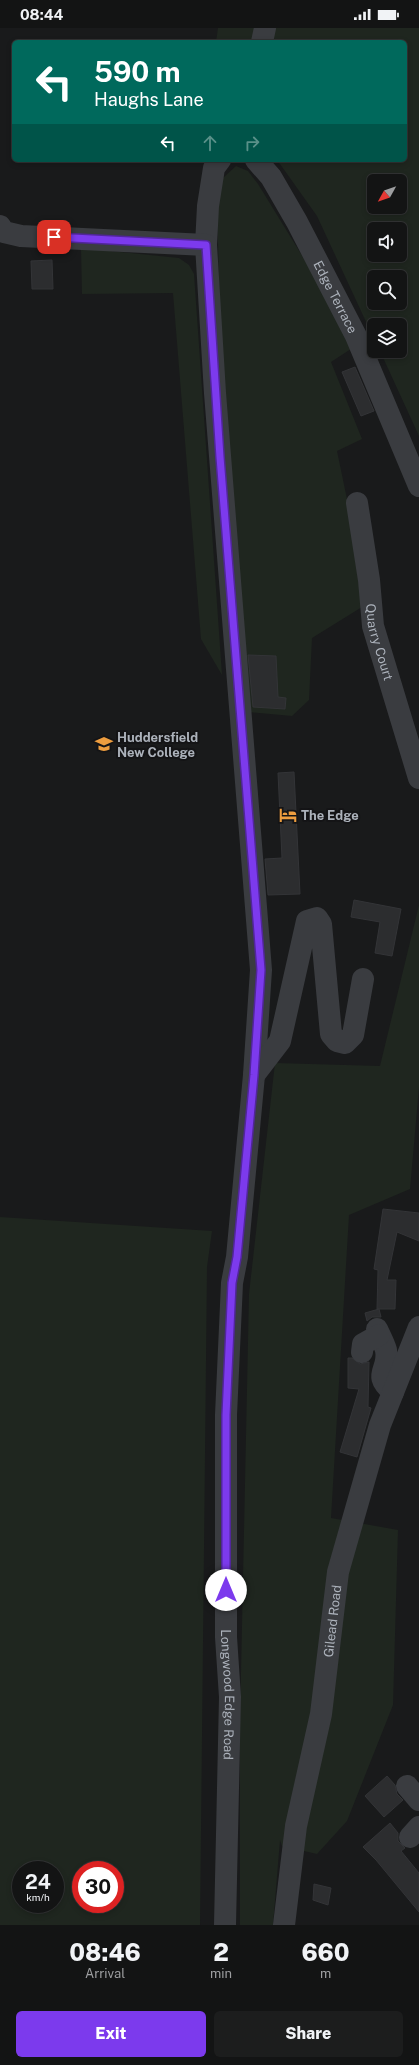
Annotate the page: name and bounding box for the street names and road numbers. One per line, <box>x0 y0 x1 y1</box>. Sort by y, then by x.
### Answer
street label: Edge Terrace <box>311 258 361 336</box>
street label: Quarry Court <box>364 603 396 682</box>
street label: Gilead Road <box>320 1584 344 1658</box>
street label: Longwood Edge Road <box>218 1629 238 1760</box>

